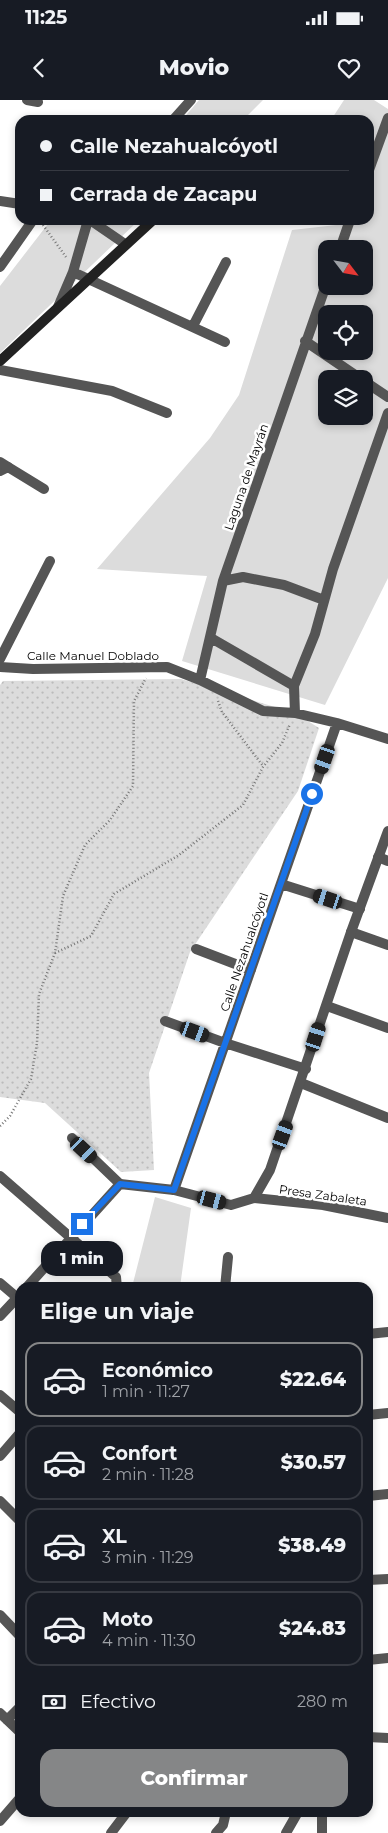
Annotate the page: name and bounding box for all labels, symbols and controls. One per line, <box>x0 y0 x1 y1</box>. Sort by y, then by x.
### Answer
text: 11:25 <box>25 6 67 29</box>
icon: back <box>25 54 53 82</box>
text: Movio <box>159 54 229 81</box>
icon: heart <box>335 54 363 82</box>
text: Calle Nezahualcóyotl <box>70 135 278 158</box>
text: Cerrada de Zacapu <box>70 183 257 206</box>
north arrow <box>318 240 372 295</box>
map controls <box>318 240 373 425</box>
button: locate <box>318 305 373 360</box>
button: layers <box>318 370 373 425</box>
street label: Laguna de Mayrán <box>221 422 271 532</box>
street label: Calle Manuel Doblado <box>27 648 159 663</box>
car <box>313 742 336 776</box>
route start <box>301 783 323 805</box>
car <box>311 887 344 911</box>
street label: Calle Nezahualcóyotl <box>217 890 271 1014</box>
car <box>178 1020 211 1044</box>
car <box>304 1020 327 1054</box>
car <box>270 1118 295 1152</box>
car <box>67 1134 100 1166</box>
street label: Presa Zabaleta <box>278 1181 368 1209</box>
car <box>195 1189 228 1211</box>
route end <box>71 1213 93 1235</box>
callout: 1 min <box>41 1242 123 1276</box>
text: 1 min <box>60 1249 104 1268</box>
text: Elige un viaje <box>40 1298 194 1325</box>
icon: car <box>42 1357 87 1402</box>
text: Económico <box>102 1359 213 1382</box>
text: $22.64 <box>280 1368 346 1391</box>
text: 1 min · 11:27 <box>102 1382 190 1401</box>
icon: car <box>42 1440 87 1485</box>
text: Confort <box>102 1442 177 1465</box>
text: $30.57 <box>281 1451 346 1474</box>
text: 2 min · 11:28 <box>102 1465 194 1484</box>
icon: car <box>42 1523 87 1568</box>
text: XL <box>102 1525 127 1548</box>
text: $38.49 <box>278 1534 346 1557</box>
text: 3 min · 11:29 <box>102 1548 194 1567</box>
icon: car <box>42 1606 87 1651</box>
text: Moto <box>102 1608 153 1631</box>
text: $24.83 <box>279 1617 346 1640</box>
text: 4 min · 11:30 <box>102 1631 196 1650</box>
icon: cash <box>40 1688 68 1716</box>
text: Efectivo <box>80 1690 156 1713</box>
text: 280 m <box>297 1692 348 1711</box>
button: Confirmar <box>40 1749 348 1807</box>

